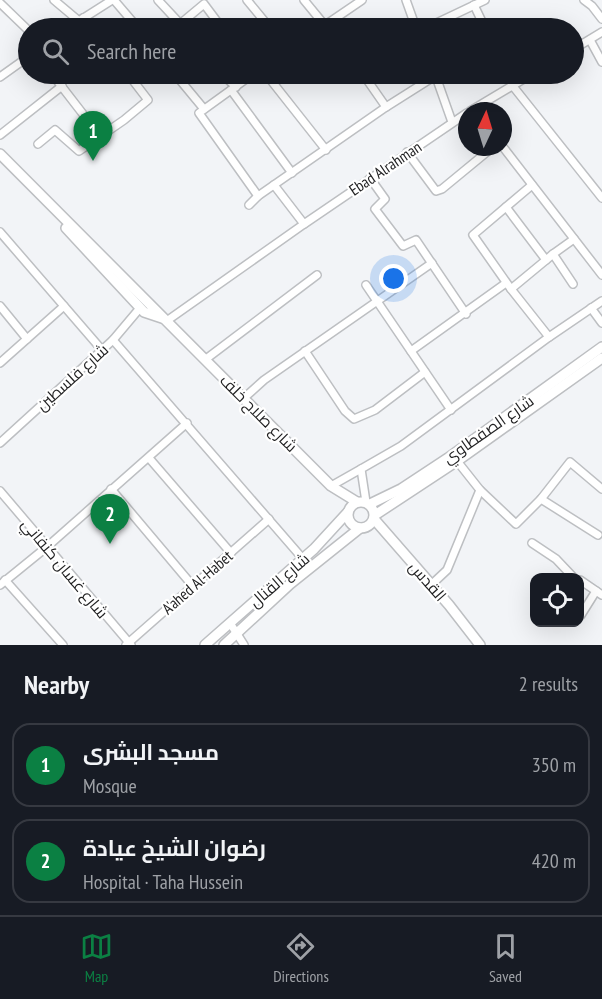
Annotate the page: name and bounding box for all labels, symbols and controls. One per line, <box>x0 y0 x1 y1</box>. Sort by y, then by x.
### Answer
search box <box>18 18 584 84</box>
icon: search <box>39 35 72 68</box>
text: Search here <box>87 37 176 65</box>
north arrow <box>458 102 512 156</box>
pin: 1 <box>74 112 112 161</box>
street label: Ebad Alrahman <box>345 136 425 200</box>
your location <box>379 264 408 293</box>
street label: شارع فلسطين <box>32 339 114 416</box>
street label: شارع صلاح خلف <box>215 370 302 457</box>
street label: شارع الصفطاوي <box>439 390 540 471</box>
pin: 2 <box>90 494 130 544</box>
street label: شارع غسان كنفاني <box>14 514 113 625</box>
street label: A'ahed Al-Habet <box>158 545 237 618</box>
street label: شارع القنال <box>245 548 315 613</box>
street label: القدس <box>404 557 451 606</box>
map controls <box>530 573 584 627</box>
button: locate <box>530 573 584 627</box>
text: Nearby <box>24 668 89 701</box>
text: 2 results <box>519 671 578 697</box>
text: مسجد البشرى <box>83 738 219 766</box>
text: 1 <box>41 752 50 778</box>
text: 350 m <box>532 752 576 778</box>
text: Mosque <box>83 773 137 799</box>
text: رضوان الشيخ عيادة <box>83 834 266 862</box>
text: 2 <box>41 848 50 874</box>
text: 420 m <box>532 848 576 874</box>
text: Hospital · Taha Hussein <box>83 869 243 895</box>
tab: Map <box>80 930 113 986</box>
tab: Directions <box>273 930 329 986</box>
tab: Saved <box>489 930 522 986</box>

